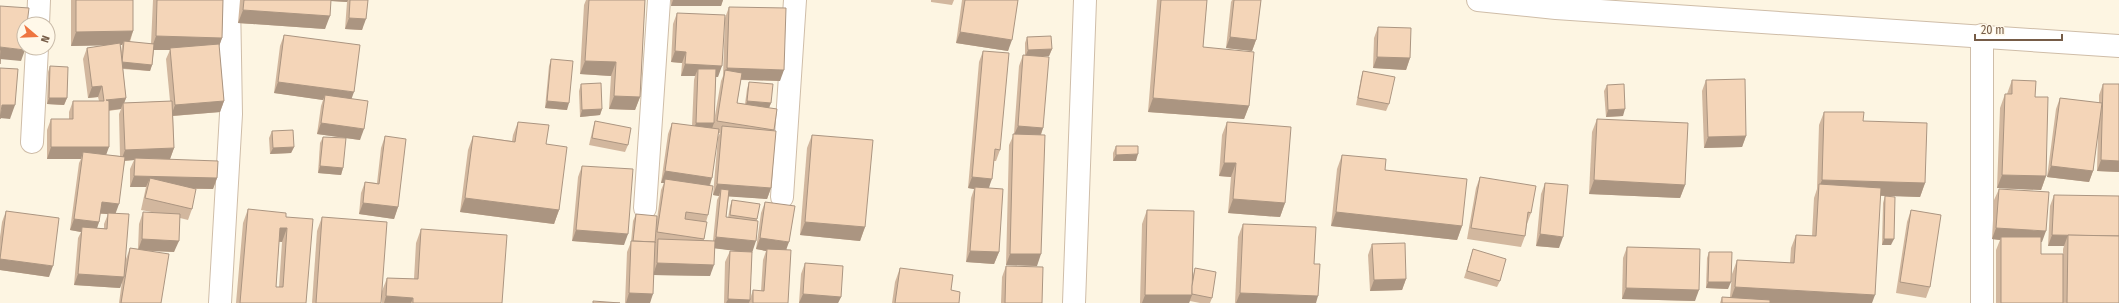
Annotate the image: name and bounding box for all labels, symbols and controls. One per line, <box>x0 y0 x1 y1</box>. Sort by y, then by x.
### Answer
north arrow <box>16 16 56 56</box>
scale bar <box>1975 16 2062 42</box>
text: 20 m <box>1981 23 2005 37</box>
text: N <box>38 34 52 44</box>

